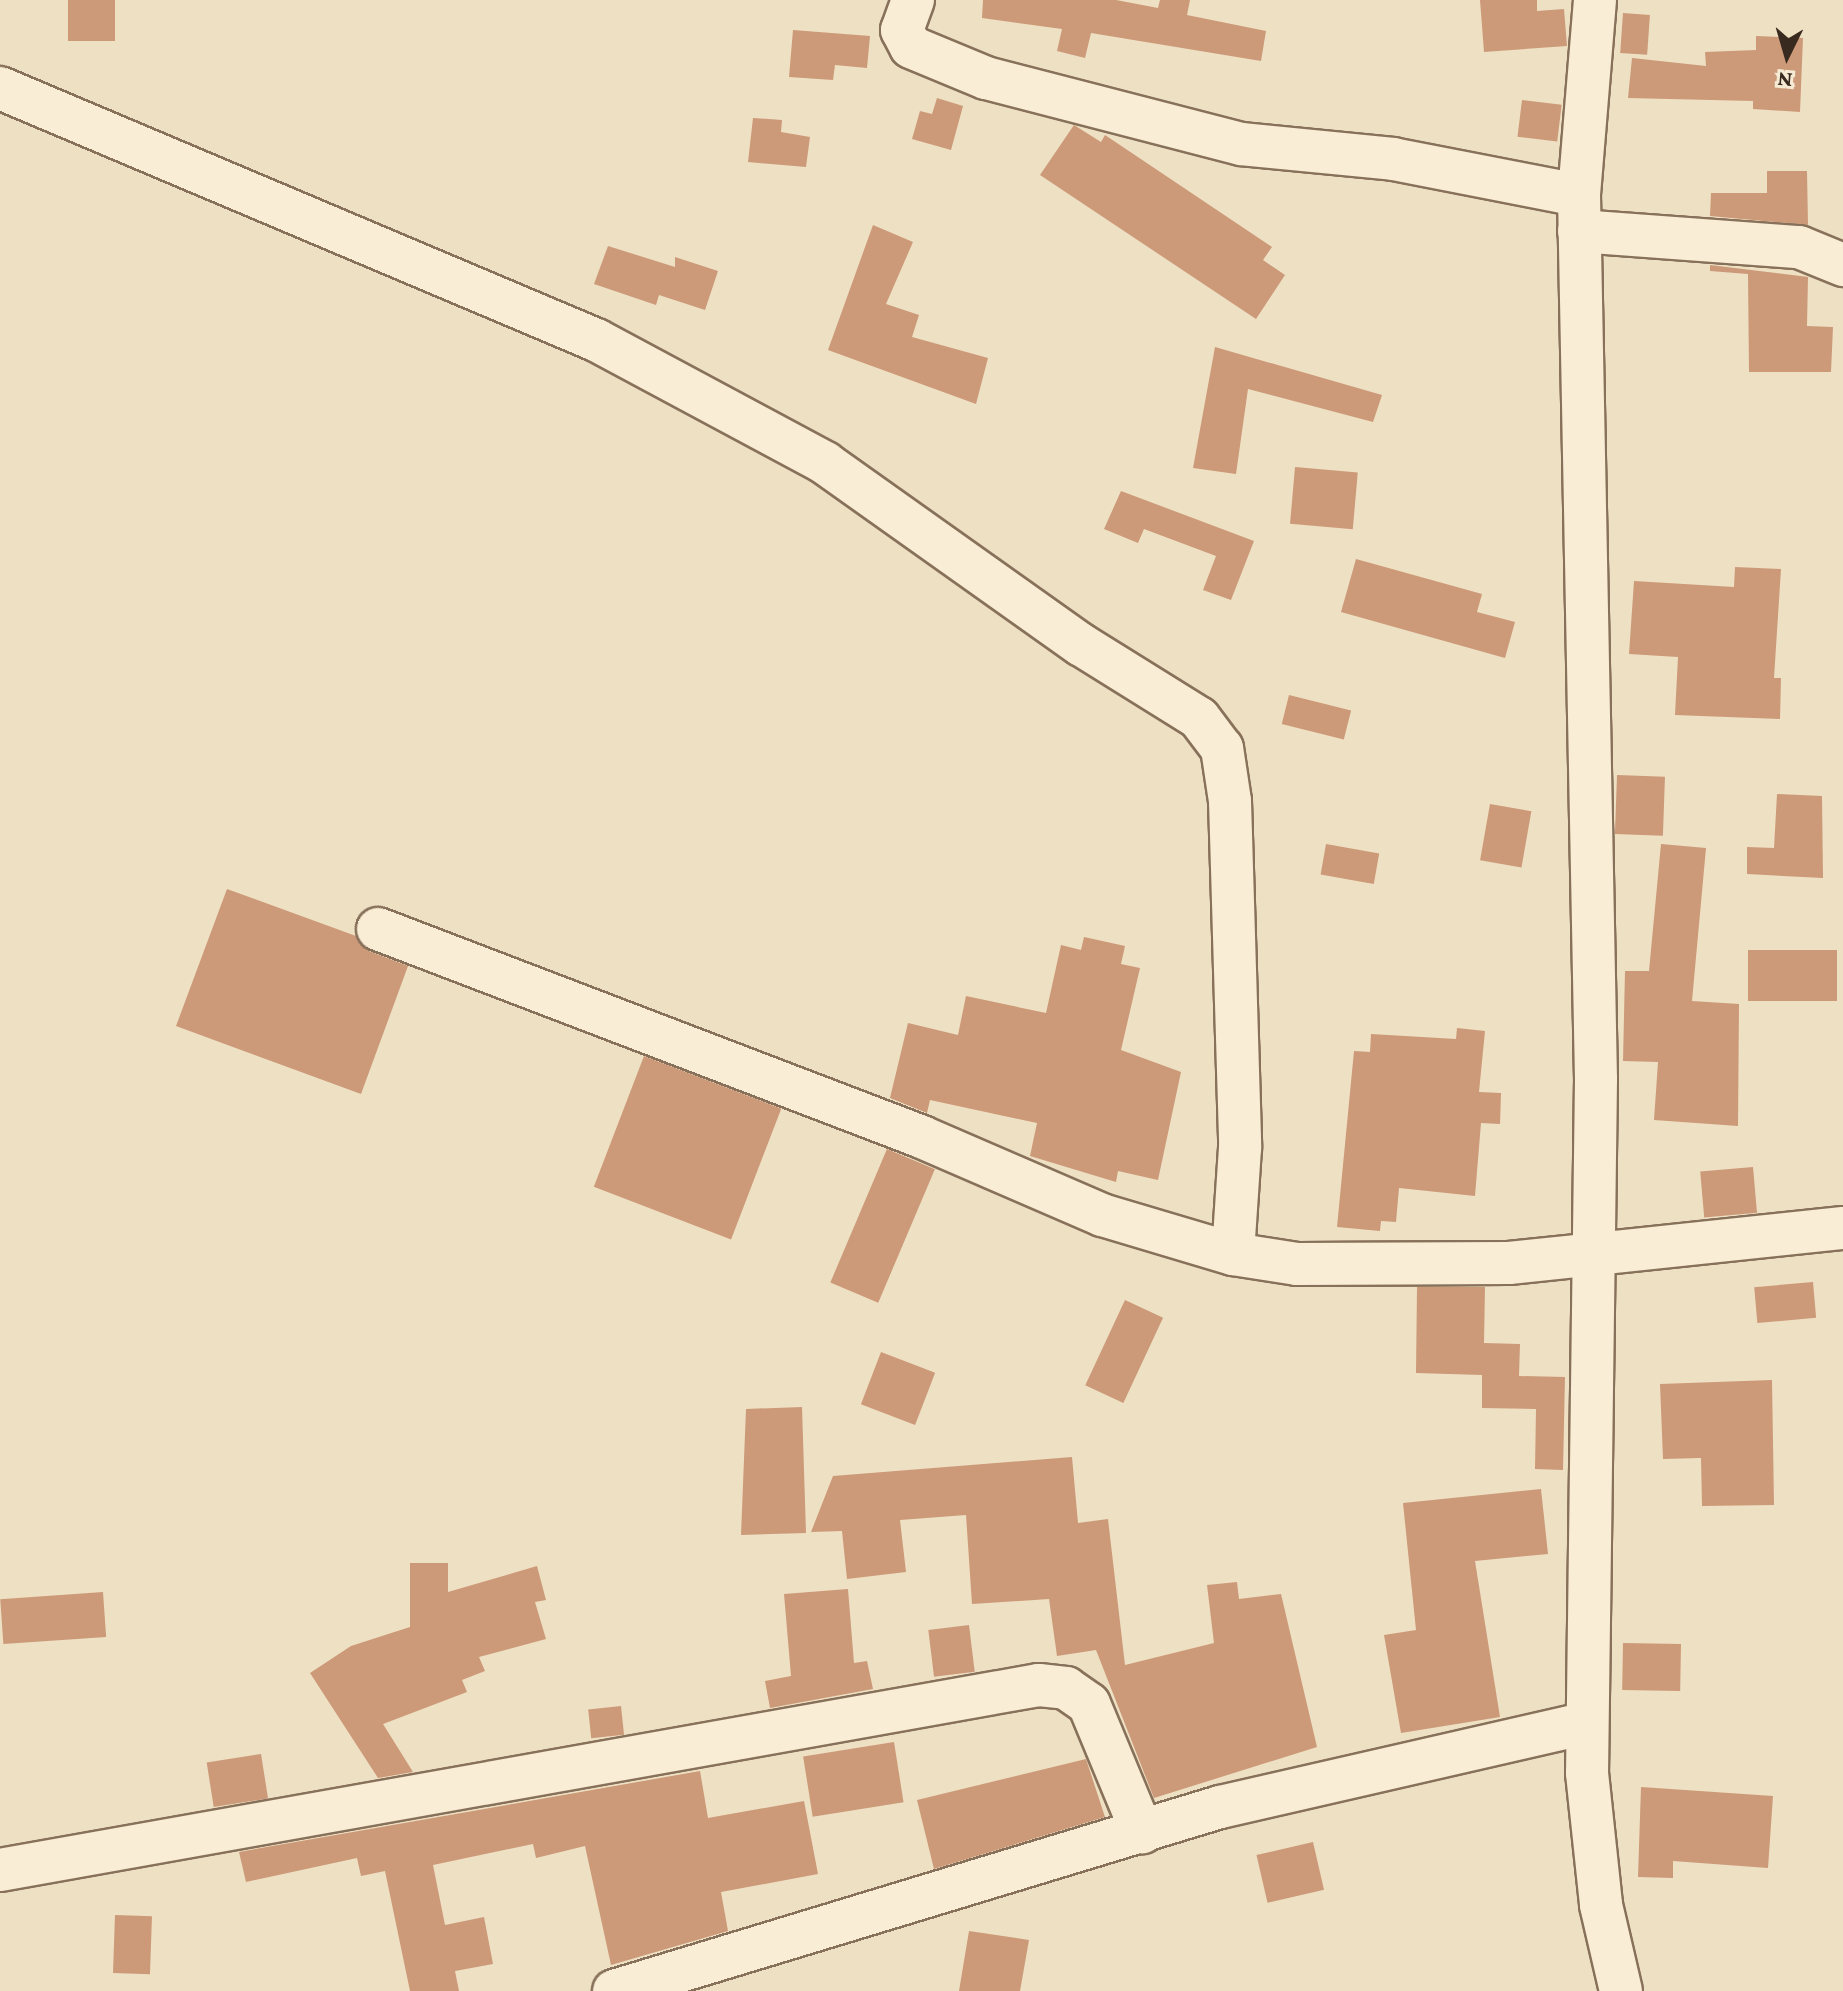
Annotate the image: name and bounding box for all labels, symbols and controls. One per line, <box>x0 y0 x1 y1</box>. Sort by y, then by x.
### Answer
north arrow <box>1747 16 1827 96</box>
text: N <box>1776 67 1793 94</box>

